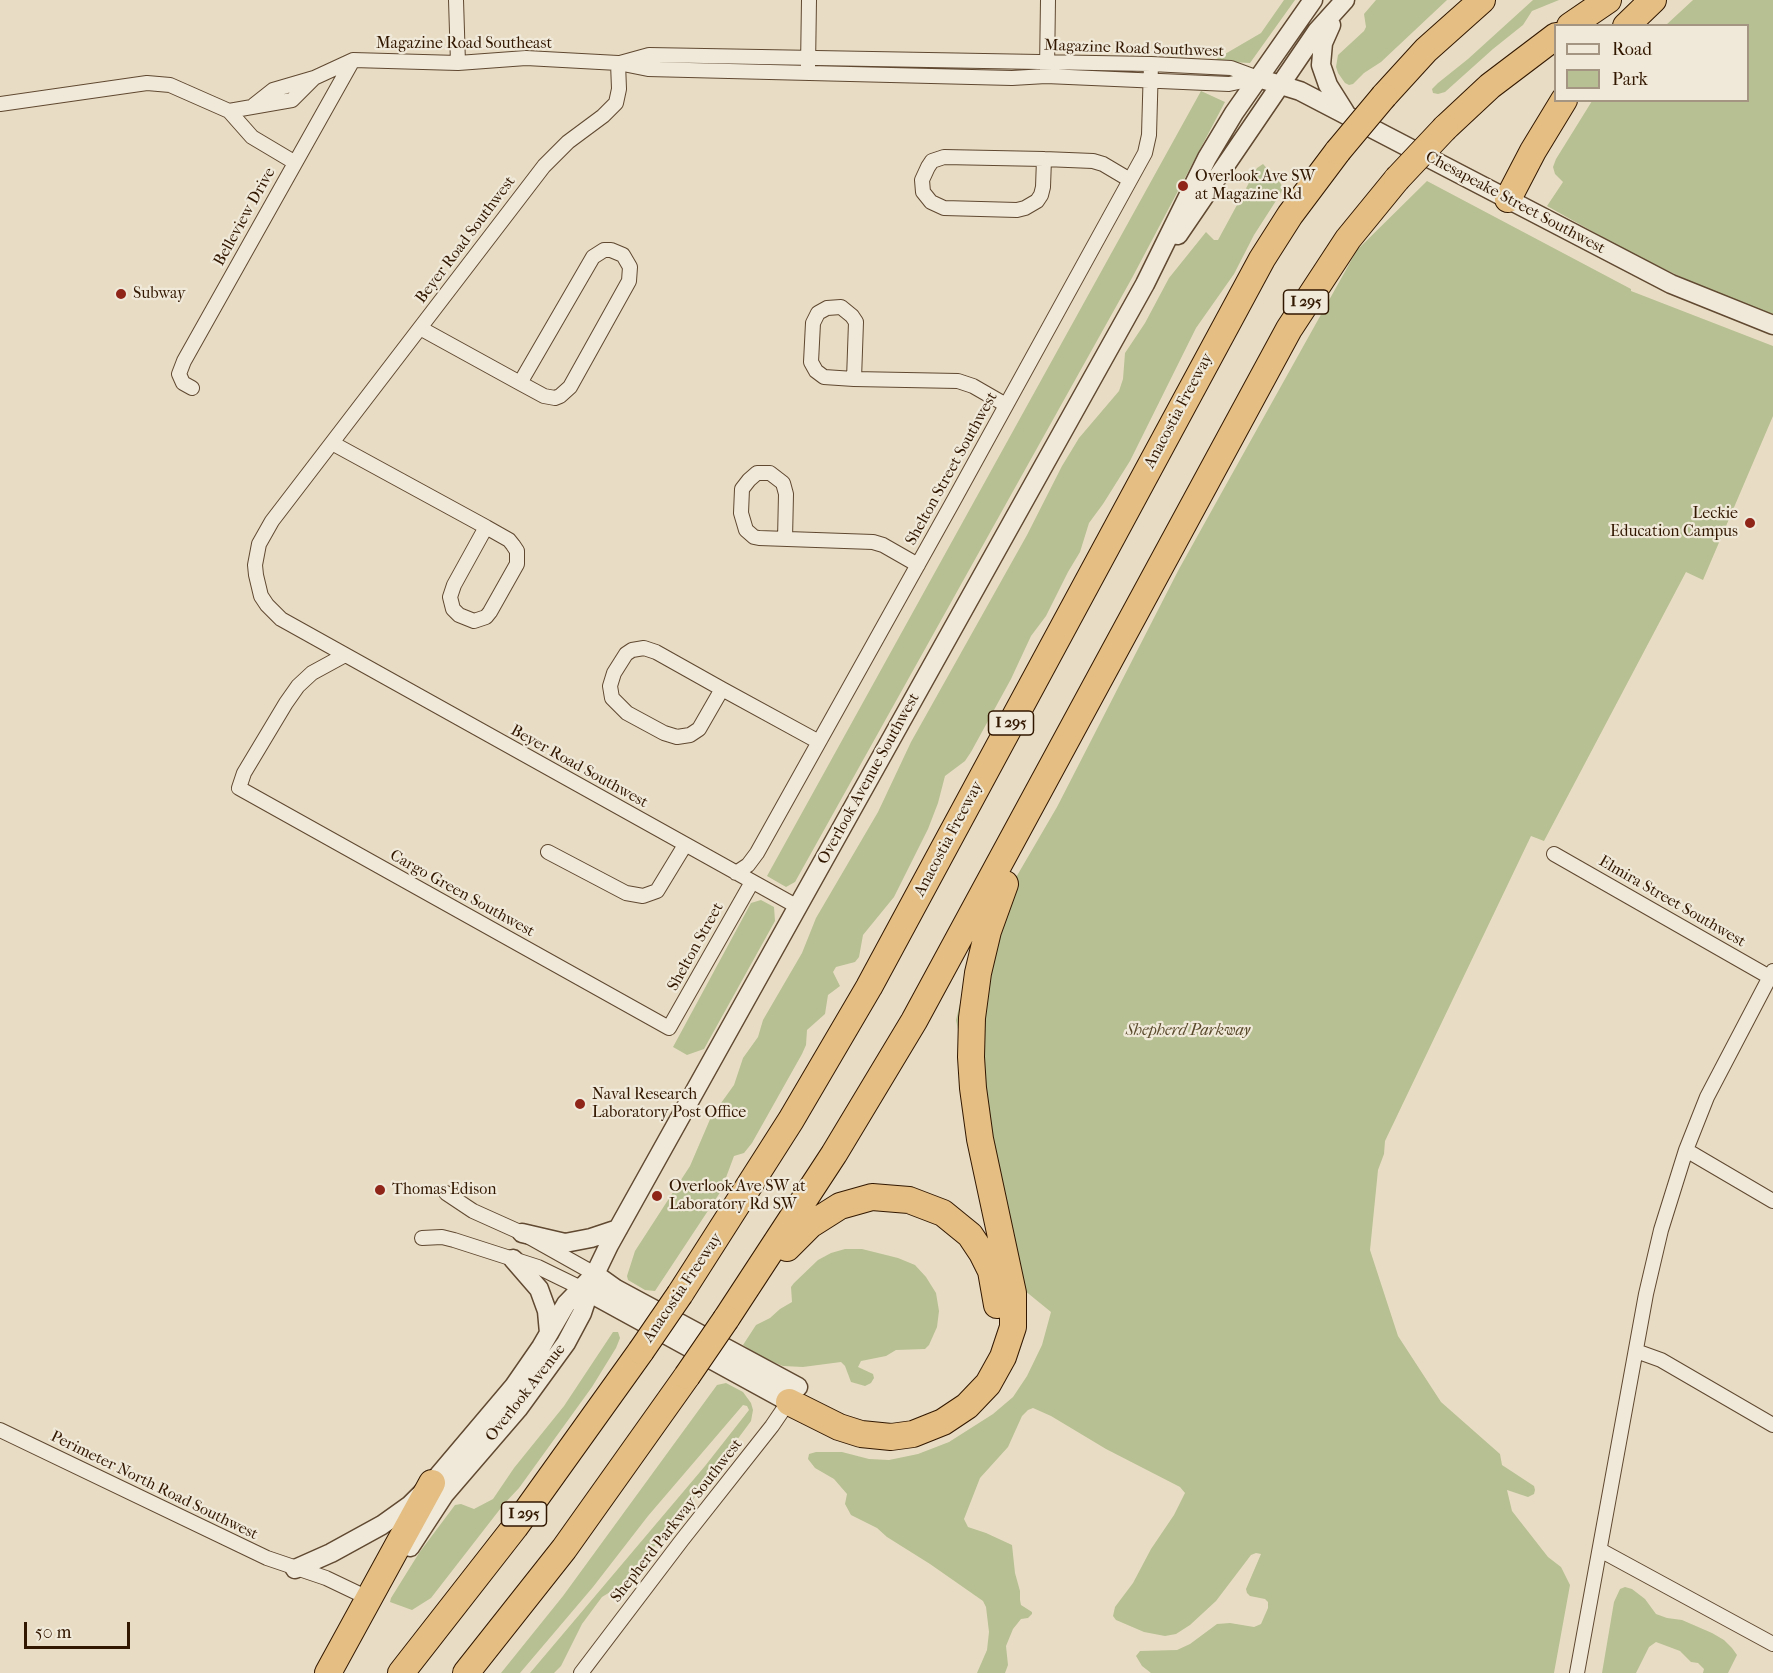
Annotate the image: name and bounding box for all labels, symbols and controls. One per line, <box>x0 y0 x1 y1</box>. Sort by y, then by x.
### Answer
legend <box>1554 24 1749 102</box>
street label: Magazine Road Southeast <box>376 34 552 54</box>
street label: Magazine Road Southwest <box>1044 36 1224 62</box>
text: Road <box>1612 39 1652 60</box>
text: Park <box>1612 69 1648 90</box>
street label: Chesapeake Street Southwest <box>1422 147 1608 259</box>
street label: Belleview Drive <box>210 164 280 270</box>
place label: Overlook Ave SW at Magazine Rd <box>1195 167 1315 205</box>
street label: Beyer Road Southwest <box>412 173 520 307</box>
marker: Overlook Ave SW at Magazine Rd <box>1176 179 1190 193</box>
place label: Subway <box>133 284 186 304</box>
marker: Subway <box>114 287 128 301</box>
road number: I 295 <box>1284 290 1328 314</box>
street label: Anacostia Freeway <box>1141 350 1217 472</box>
street label: Shelton Street Southwest <box>902 389 1002 549</box>
place label: Leckie Education Campus <box>1610 504 1738 542</box>
marker: Leckie Education Campus <box>1743 516 1757 530</box>
street label: Overlook Avenue Southwest <box>814 690 924 868</box>
road number: I 295 <box>988 711 1034 735</box>
street label: Beyer Road Southwest <box>507 721 651 813</box>
street label: Anacostia Freeway <box>911 778 987 900</box>
street label: Cargo Green Southwest <box>386 846 538 942</box>
street label: Elmira Street Southwest <box>1595 852 1749 952</box>
street label: Shelton Street <box>664 899 728 995</box>
park label: Shepherd Parkway <box>1126 1021 1250 1041</box>
place label: Naval Research Laboratory Post Office <box>592 1085 746 1123</box>
marker: Naval Research Laboratory Post Office <box>573 1097 587 1111</box>
place label: Overlook Ave SW at Laboratory Rd SW <box>669 1177 806 1215</box>
place label: Thomas Edison <box>392 1180 497 1200</box>
marker: Thomas Edison <box>373 1183 387 1197</box>
marker: Overlook Ave SW at Laboratory Rd SW <box>650 1189 664 1203</box>
street label: Anacostia Freeway <box>639 1230 727 1346</box>
street label: Overlook Avenue <box>482 1340 570 1446</box>
street label: Perimeter North Road Southwest <box>47 1427 261 1545</box>
street label: Shepherd Parkway Southwest <box>607 1435 747 1607</box>
road number: I 295 <box>502 1502 546 1526</box>
scale bar <box>27 1610 134 1648</box>
text: 50 m <box>35 1622 71 1643</box>

